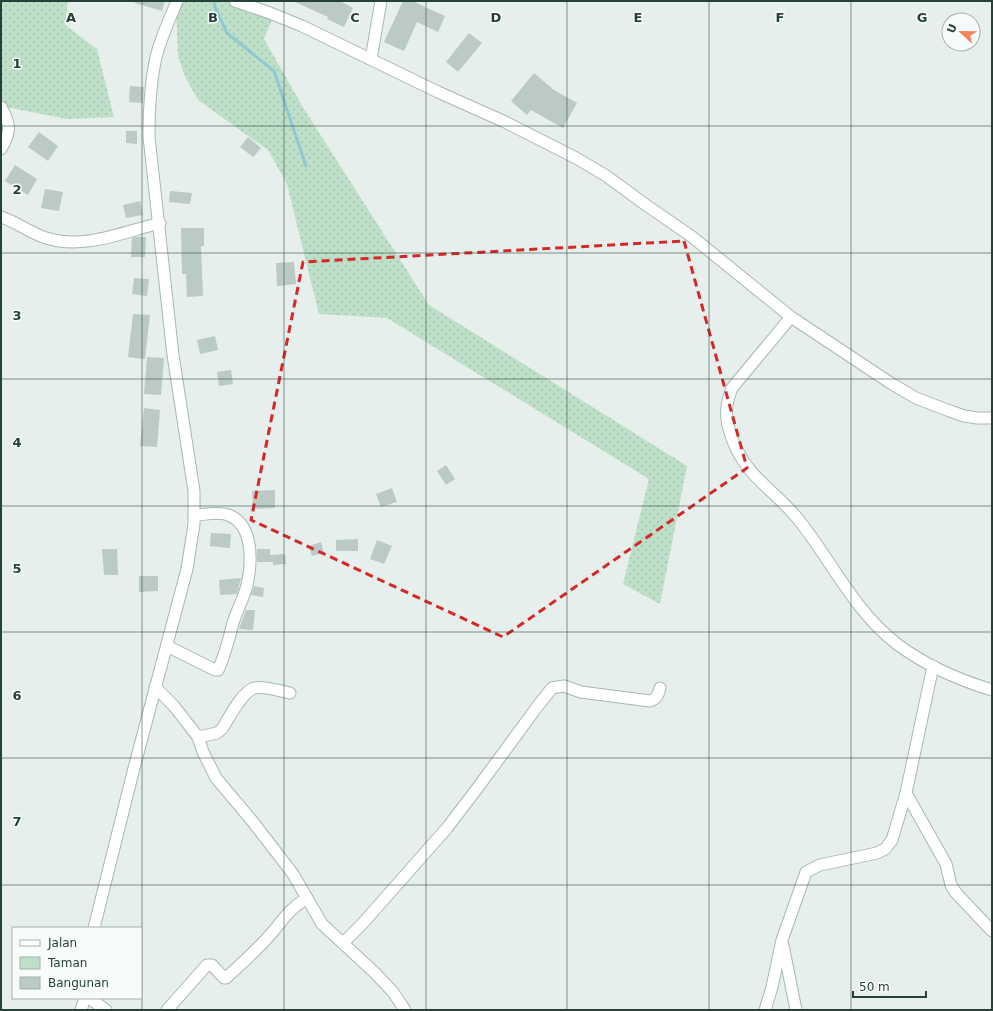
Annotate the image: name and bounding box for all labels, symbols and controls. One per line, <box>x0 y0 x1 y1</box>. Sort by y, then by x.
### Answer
text: A <box>66 10 76 25</box>
text: B <box>208 10 218 25</box>
text: C <box>350 10 360 25</box>
text: D <box>491 10 502 25</box>
text: E <box>634 10 642 25</box>
text: F <box>776 10 784 25</box>
text: G <box>917 10 927 25</box>
north arrow <box>941 12 981 52</box>
text: U <box>944 22 960 35</box>
text: 1 <box>12 56 22 71</box>
text: 2 <box>12 182 22 197</box>
text: 3 <box>12 308 22 323</box>
text: 4 <box>12 435 22 450</box>
text: 5 <box>12 561 22 576</box>
text: 6 <box>12 688 22 703</box>
text: 7 <box>12 814 22 829</box>
legend <box>12 927 142 999</box>
text: Jalan <box>47 936 77 950</box>
text: Taman <box>47 956 87 970</box>
scale bar <box>853 973 926 999</box>
text: Bangunan <box>48 976 109 990</box>
text: 50 m <box>859 980 890 994</box>

